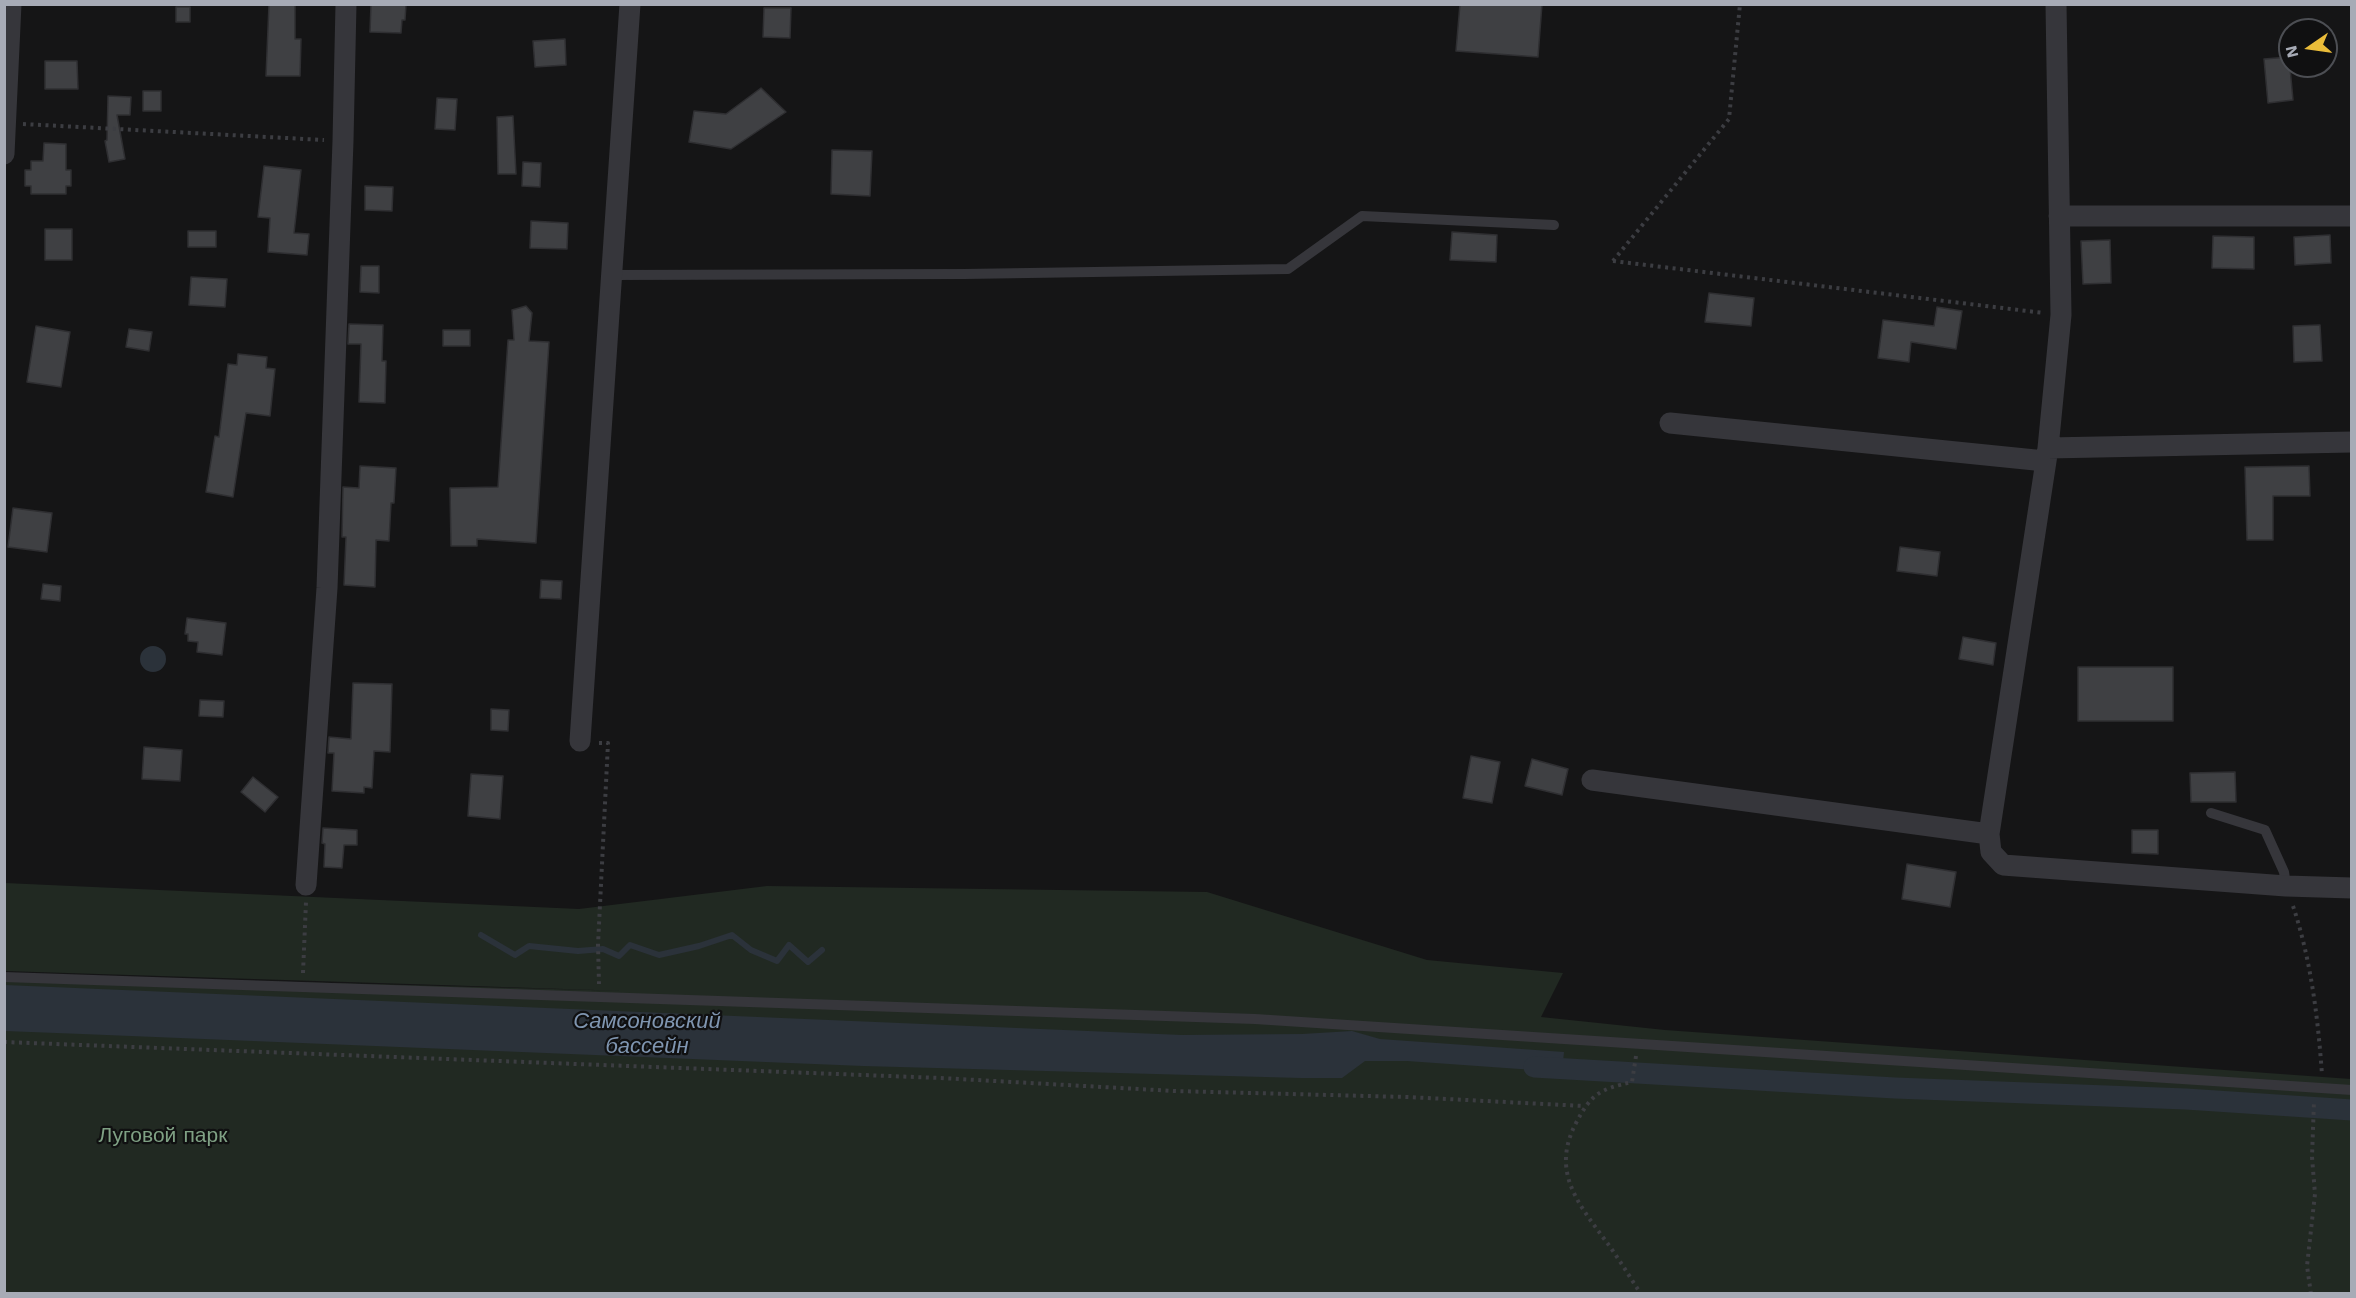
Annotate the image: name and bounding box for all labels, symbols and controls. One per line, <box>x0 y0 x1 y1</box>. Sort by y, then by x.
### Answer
north arrow <box>2278 18 2338 78</box>
text: N <box>2281 44 2303 60</box>
water label: Самсоновский бассейн <box>573 1009 721 1060</box>
park label: Луговой парк <box>99 1123 227 1149</box>

